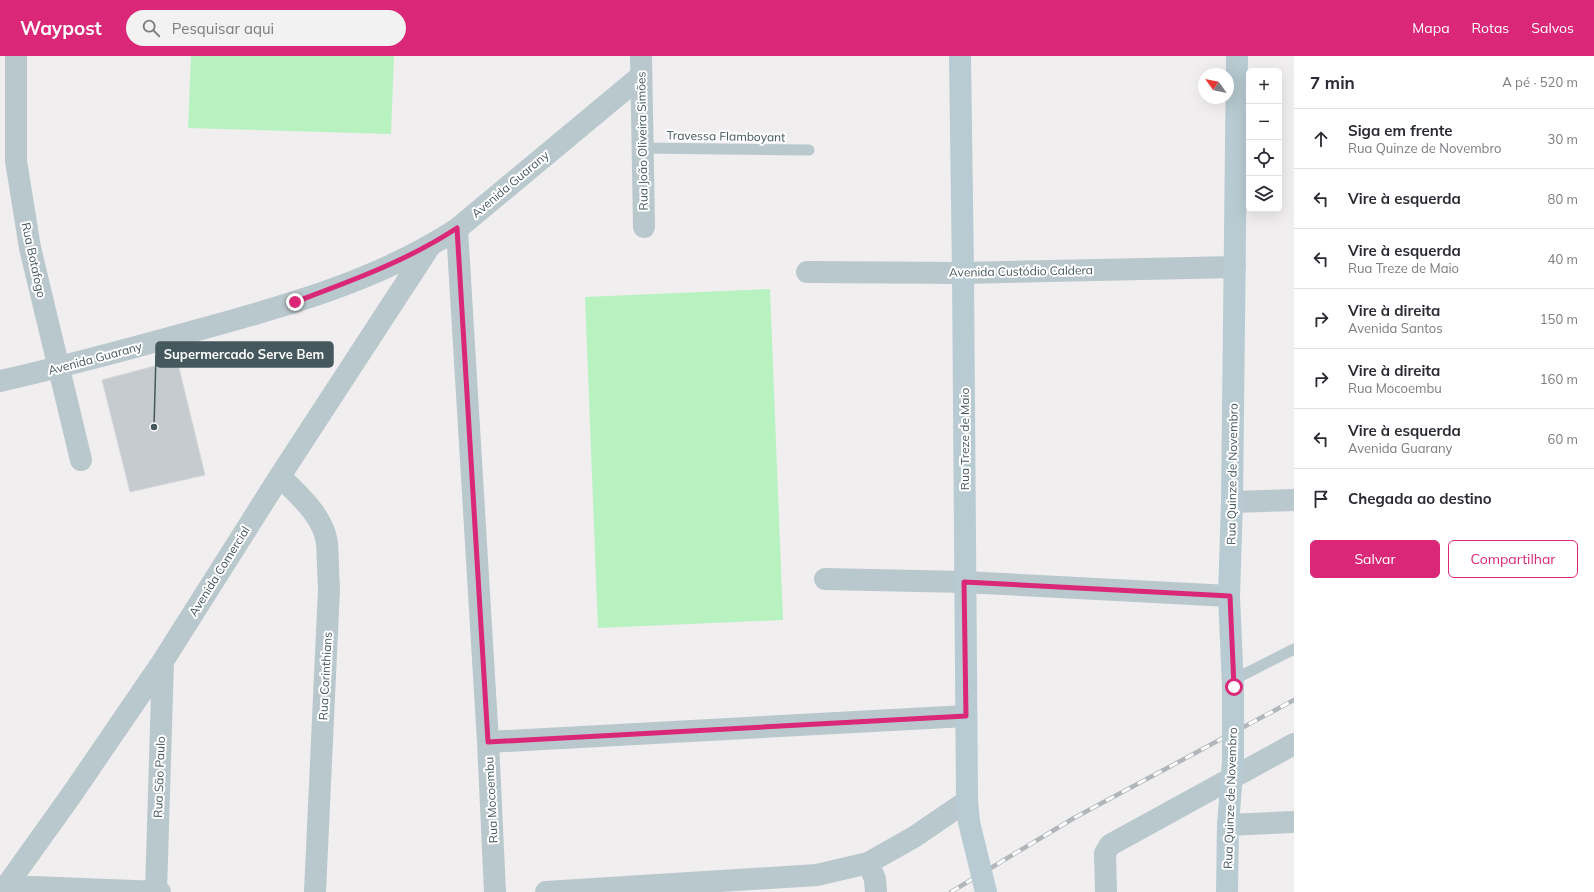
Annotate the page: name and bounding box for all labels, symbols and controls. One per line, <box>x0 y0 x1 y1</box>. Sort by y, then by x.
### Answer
search box <box>126 10 406 46</box>
text: Waypost <box>20 16 102 40</box>
icon: search <box>140 17 162 39</box>
text: Pesquisar aqui <box>172 19 274 38</box>
text: Mapa <box>1412 19 1450 37</box>
text: Rotas <box>1472 19 1509 37</box>
text: Salvos <box>1531 19 1574 37</box>
north arrow <box>1198 68 1234 104</box>
map controls <box>1246 68 1282 212</box>
button: + <box>1246 68 1282 104</box>
street label: Rua João Oliveira Simões <box>633 71 651 211</box>
text: 7 min <box>1310 72 1355 93</box>
text: A pé · 520 m <box>1502 74 1578 90</box>
button: − <box>1246 104 1282 140</box>
text: Siga em frente <box>1348 121 1453 140</box>
street label: Travessa Flamboyant <box>666 127 786 145</box>
icon: ahead <box>1310 128 1332 150</box>
text: 30 m <box>1548 131 1578 147</box>
button: locate <box>1246 140 1282 176</box>
text: Rua Quinze de Novembro <box>1348 140 1501 156</box>
street label: Avenida Guarany <box>468 147 552 221</box>
button: layers <box>1246 176 1282 212</box>
icon: left <box>1310 188 1332 210</box>
text: Vire à esquerda <box>1348 189 1461 208</box>
text: 80 m <box>1548 191 1578 207</box>
street label: Rua Botafogo <box>19 221 49 299</box>
text: Vire à esquerda <box>1348 241 1461 260</box>
icon: left <box>1310 248 1332 270</box>
text: 40 m <box>1548 251 1578 267</box>
text: Rua Treze de Maio <box>1348 260 1459 276</box>
street label: Avenida Custódio Caldera <box>949 262 1093 280</box>
route end <box>286 293 304 311</box>
text: Vire à direita <box>1348 301 1440 320</box>
icon: right <box>1310 308 1332 330</box>
text: 150 m <box>1540 311 1578 327</box>
text: Avenida Santos <box>1348 320 1443 336</box>
street label: Avenida Guarany <box>46 338 144 378</box>
callout: Supermercado Serve Bem <box>156 342 333 367</box>
text: Supermercado Serve Bem <box>164 346 324 362</box>
text: Vire à direita <box>1348 361 1440 380</box>
icon: right <box>1310 368 1332 390</box>
text: 160 m <box>1540 371 1578 387</box>
text: Rua Mocoembu <box>1348 380 1442 396</box>
street label: Rua Treze de Maio <box>957 388 972 490</box>
street label: Rua Quinze de Novembro <box>1223 403 1241 545</box>
text: Vire à esquerda <box>1348 421 1461 440</box>
icon: left <box>1310 428 1332 450</box>
text: 60 m <box>1548 431 1578 447</box>
text: Avenida Guarany <box>1348 440 1453 456</box>
icon: arrive <box>1310 488 1332 510</box>
text: Chegada ao destino <box>1348 489 1492 508</box>
street label: Avenida Comercial <box>185 523 253 619</box>
button: Salvar <box>1310 540 1440 578</box>
button: Compartilhar <box>1448 540 1578 578</box>
street label: Rua Corinthians <box>315 631 335 721</box>
route start <box>1225 678 1243 696</box>
street label: Rua Quinze de Novembro <box>1220 727 1240 869</box>
street label: Rua São Paulo <box>150 736 168 818</box>
street label: Rua Mocoembu <box>481 756 501 844</box>

